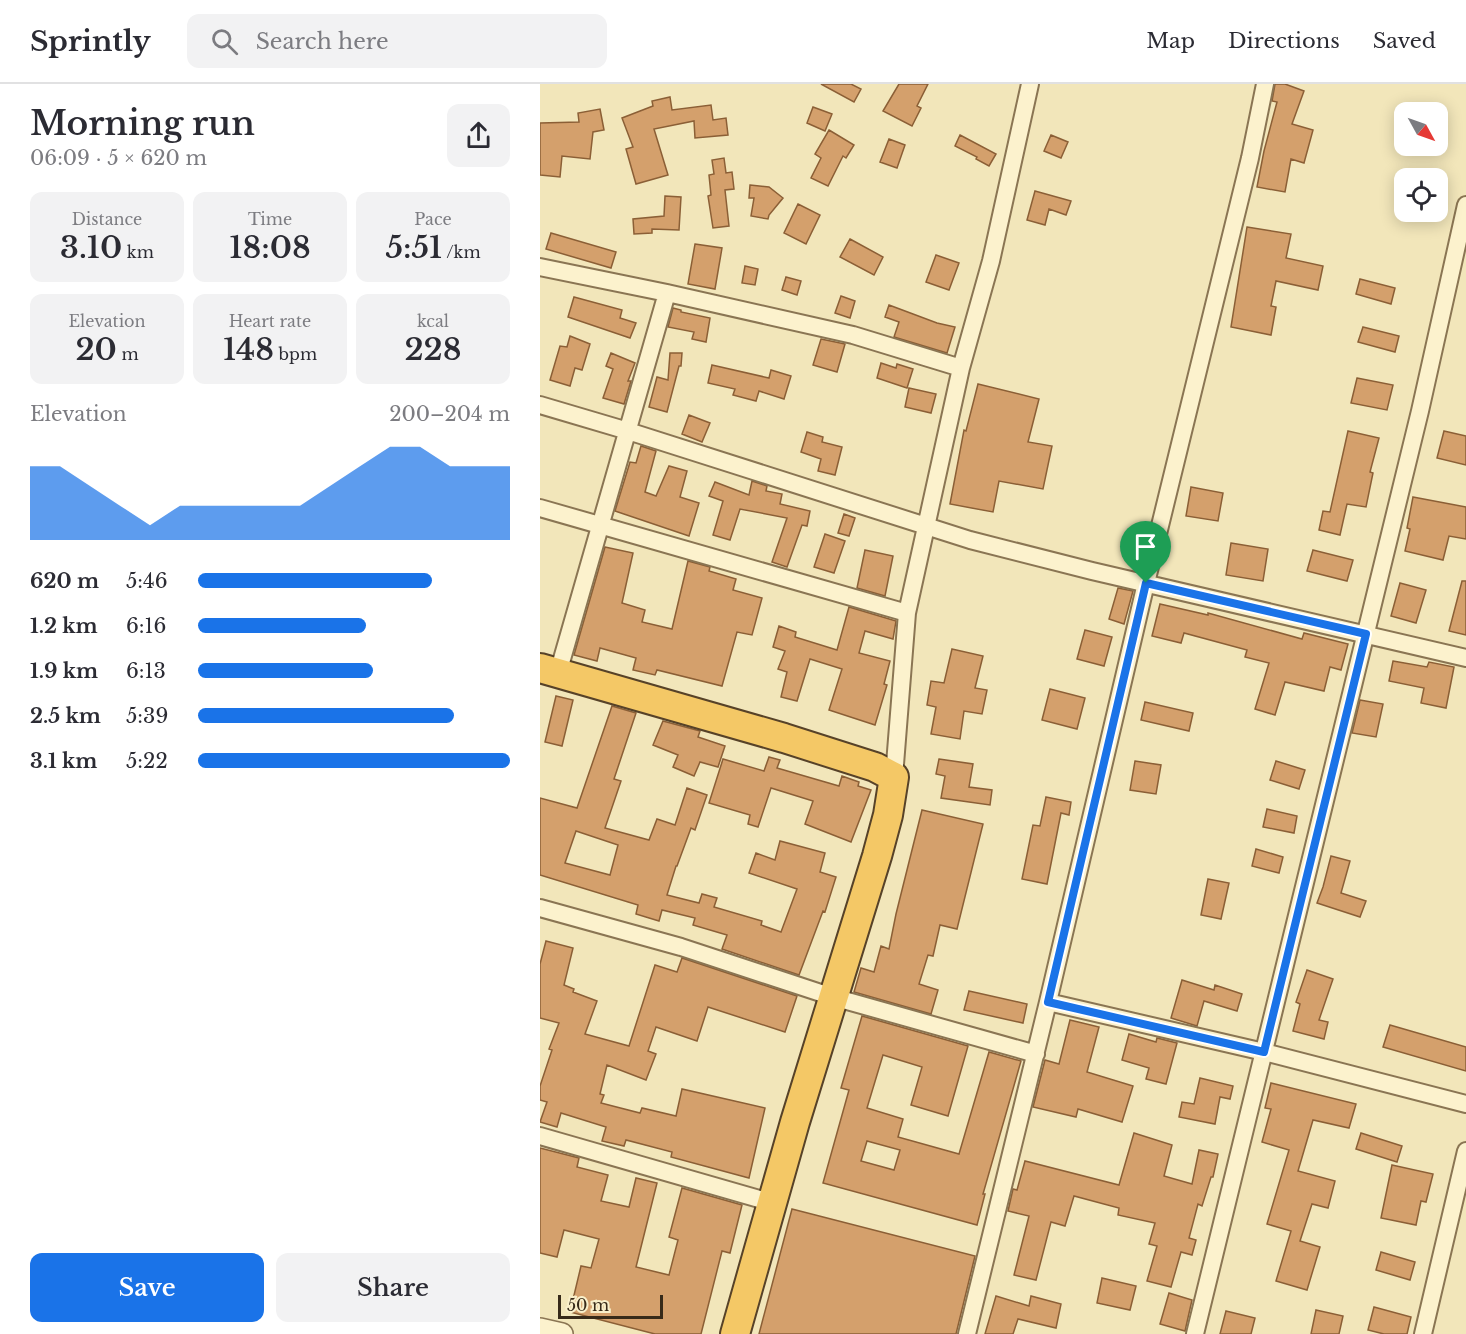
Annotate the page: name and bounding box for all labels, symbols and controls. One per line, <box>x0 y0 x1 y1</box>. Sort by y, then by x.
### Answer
search box <box>187 14 607 68</box>
text: Sprintly <box>30 24 151 59</box>
icon: search <box>208 25 241 58</box>
text: Search here <box>256 28 389 55</box>
text: Map <box>1146 28 1195 54</box>
text: Directions <box>1228 28 1340 54</box>
text: Saved <box>1373 28 1436 54</box>
north arrow <box>1394 102 1448 156</box>
map controls <box>1394 102 1448 222</box>
text: Morning run <box>30 103 255 144</box>
button: share <box>447 104 510 167</box>
text: 06:09 · 5 × 620 m <box>30 146 207 170</box>
button: locate <box>1394 168 1448 222</box>
text: Distance <box>72 209 142 229</box>
text: Time <box>248 209 292 229</box>
text: Pace <box>414 209 452 229</box>
text: 3.10 <box>60 229 122 266</box>
text: 18:08 <box>229 229 311 266</box>
text: 5:51 <box>385 229 442 266</box>
text: km <box>122 242 154 262</box>
text: /km <box>442 242 481 262</box>
text: Elevation <box>68 311 146 331</box>
text: Heart rate <box>229 311 311 331</box>
text: kcal <box>417 311 449 331</box>
text: 20 <box>75 331 117 368</box>
text: 148 <box>223 331 274 368</box>
text: 228 <box>404 331 462 368</box>
text: m <box>117 344 139 364</box>
text: bpm <box>274 344 317 364</box>
text: Elevation <box>30 402 127 426</box>
text: 200–204 m <box>389 402 510 426</box>
pin <box>1120 521 1171 583</box>
icon: arrive <box>1129 530 1162 563</box>
text: 620 m <box>30 569 99 593</box>
text: 5:46 <box>126 569 168 593</box>
text: 1.2 km <box>30 614 98 638</box>
text: 6:16 <box>126 614 166 638</box>
text: 1.9 km <box>30 659 98 683</box>
text: 6:13 <box>126 659 166 683</box>
text: 2.5 km <box>30 704 101 728</box>
text: 5:39 <box>126 704 168 728</box>
text: 3.1 km <box>30 749 97 773</box>
text: 5:22 <box>126 749 168 773</box>
button: Save <box>30 1253 264 1322</box>
button: Share <box>276 1253 510 1322</box>
scale bar <box>558 1292 663 1320</box>
text: 50 m <box>567 1295 609 1315</box>

